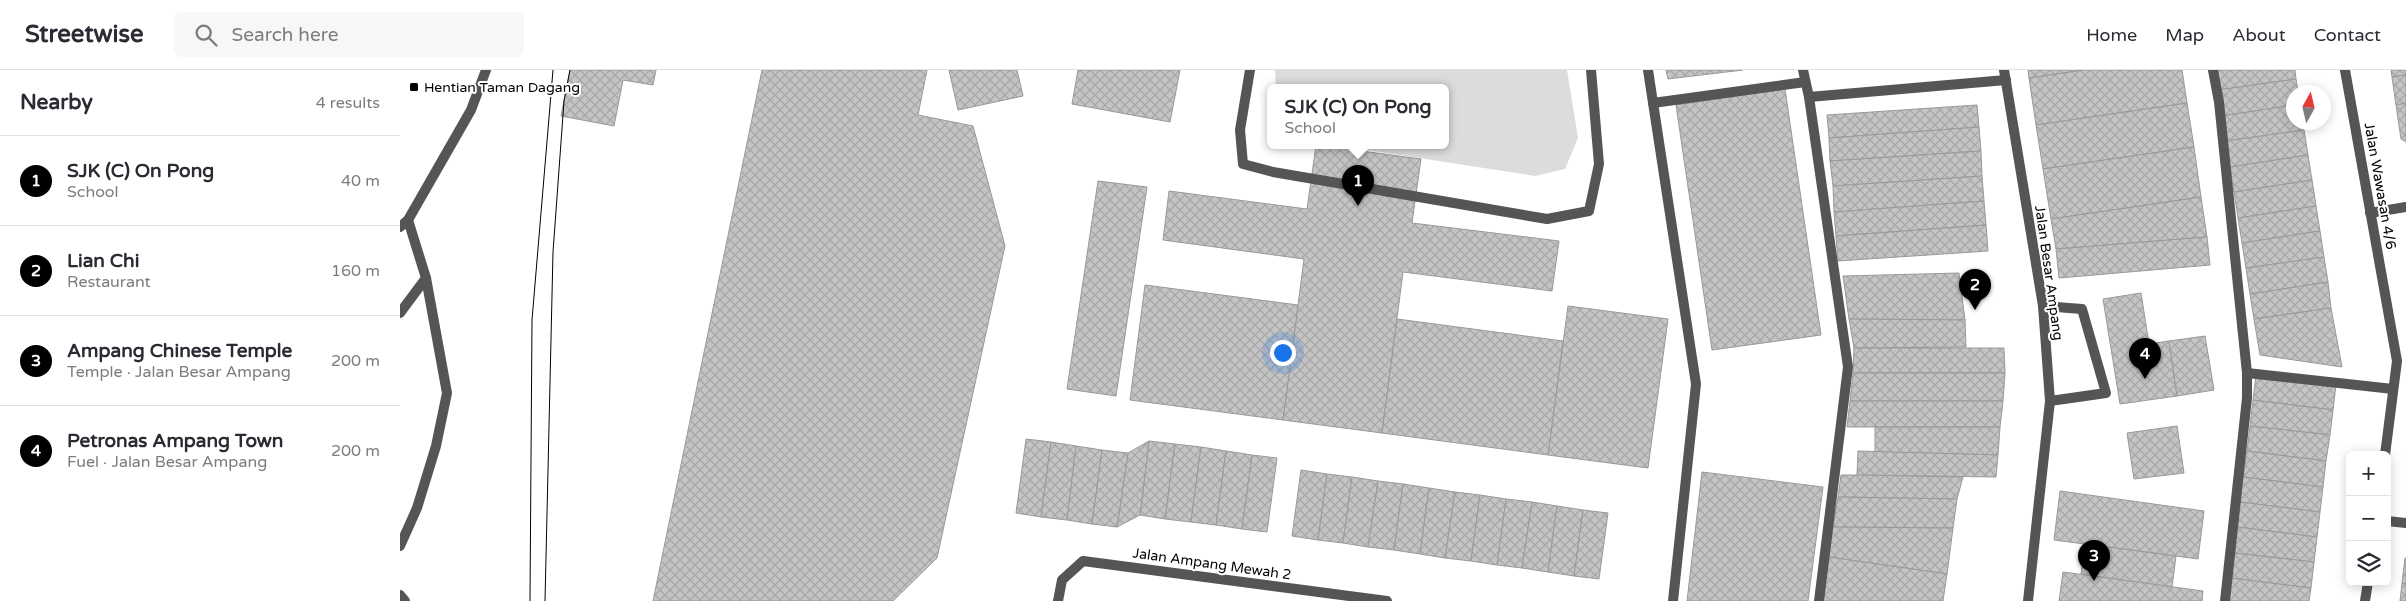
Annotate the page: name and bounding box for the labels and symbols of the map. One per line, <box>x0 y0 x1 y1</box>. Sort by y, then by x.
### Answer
place label: Hentian Taman Dagang <box>424 79 580 96</box>
marker: Hentian Taman Dagang <box>408 81 420 93</box>
north arrow <box>2286 85 2331 130</box>
street label: Jalan Wawasan 4/6 <box>2360 121 2400 251</box>
pin: 1 <box>1342 165 1374 206</box>
street label: Jalan Besar Ampang <box>2031 204 2067 342</box>
pin: 2 <box>1959 269 1991 310</box>
pin: 4 <box>2129 338 2161 379</box>
your location <box>1270 340 1296 366</box>
pin: 3 <box>2078 540 2110 581</box>
street label: Jalan Ampang Mewah 2 <box>1132 544 1292 584</box>

